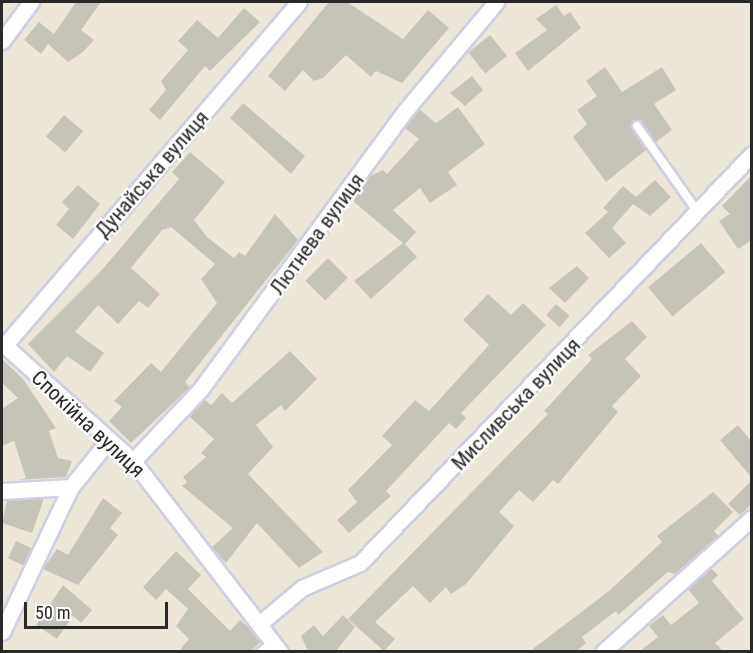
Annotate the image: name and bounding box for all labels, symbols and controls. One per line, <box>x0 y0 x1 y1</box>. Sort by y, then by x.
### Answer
street label: Дунайська вулиця <box>90 105 214 243</box>
street label: Лютнева вулиця <box>264 168 370 300</box>
street label: Мисливська вулиця <box>446 333 586 475</box>
street label: Спокійна вулиця <box>26 365 150 483</box>
scale bar <box>27 590 171 628</box>
text: 50 m <box>35 602 70 623</box>

